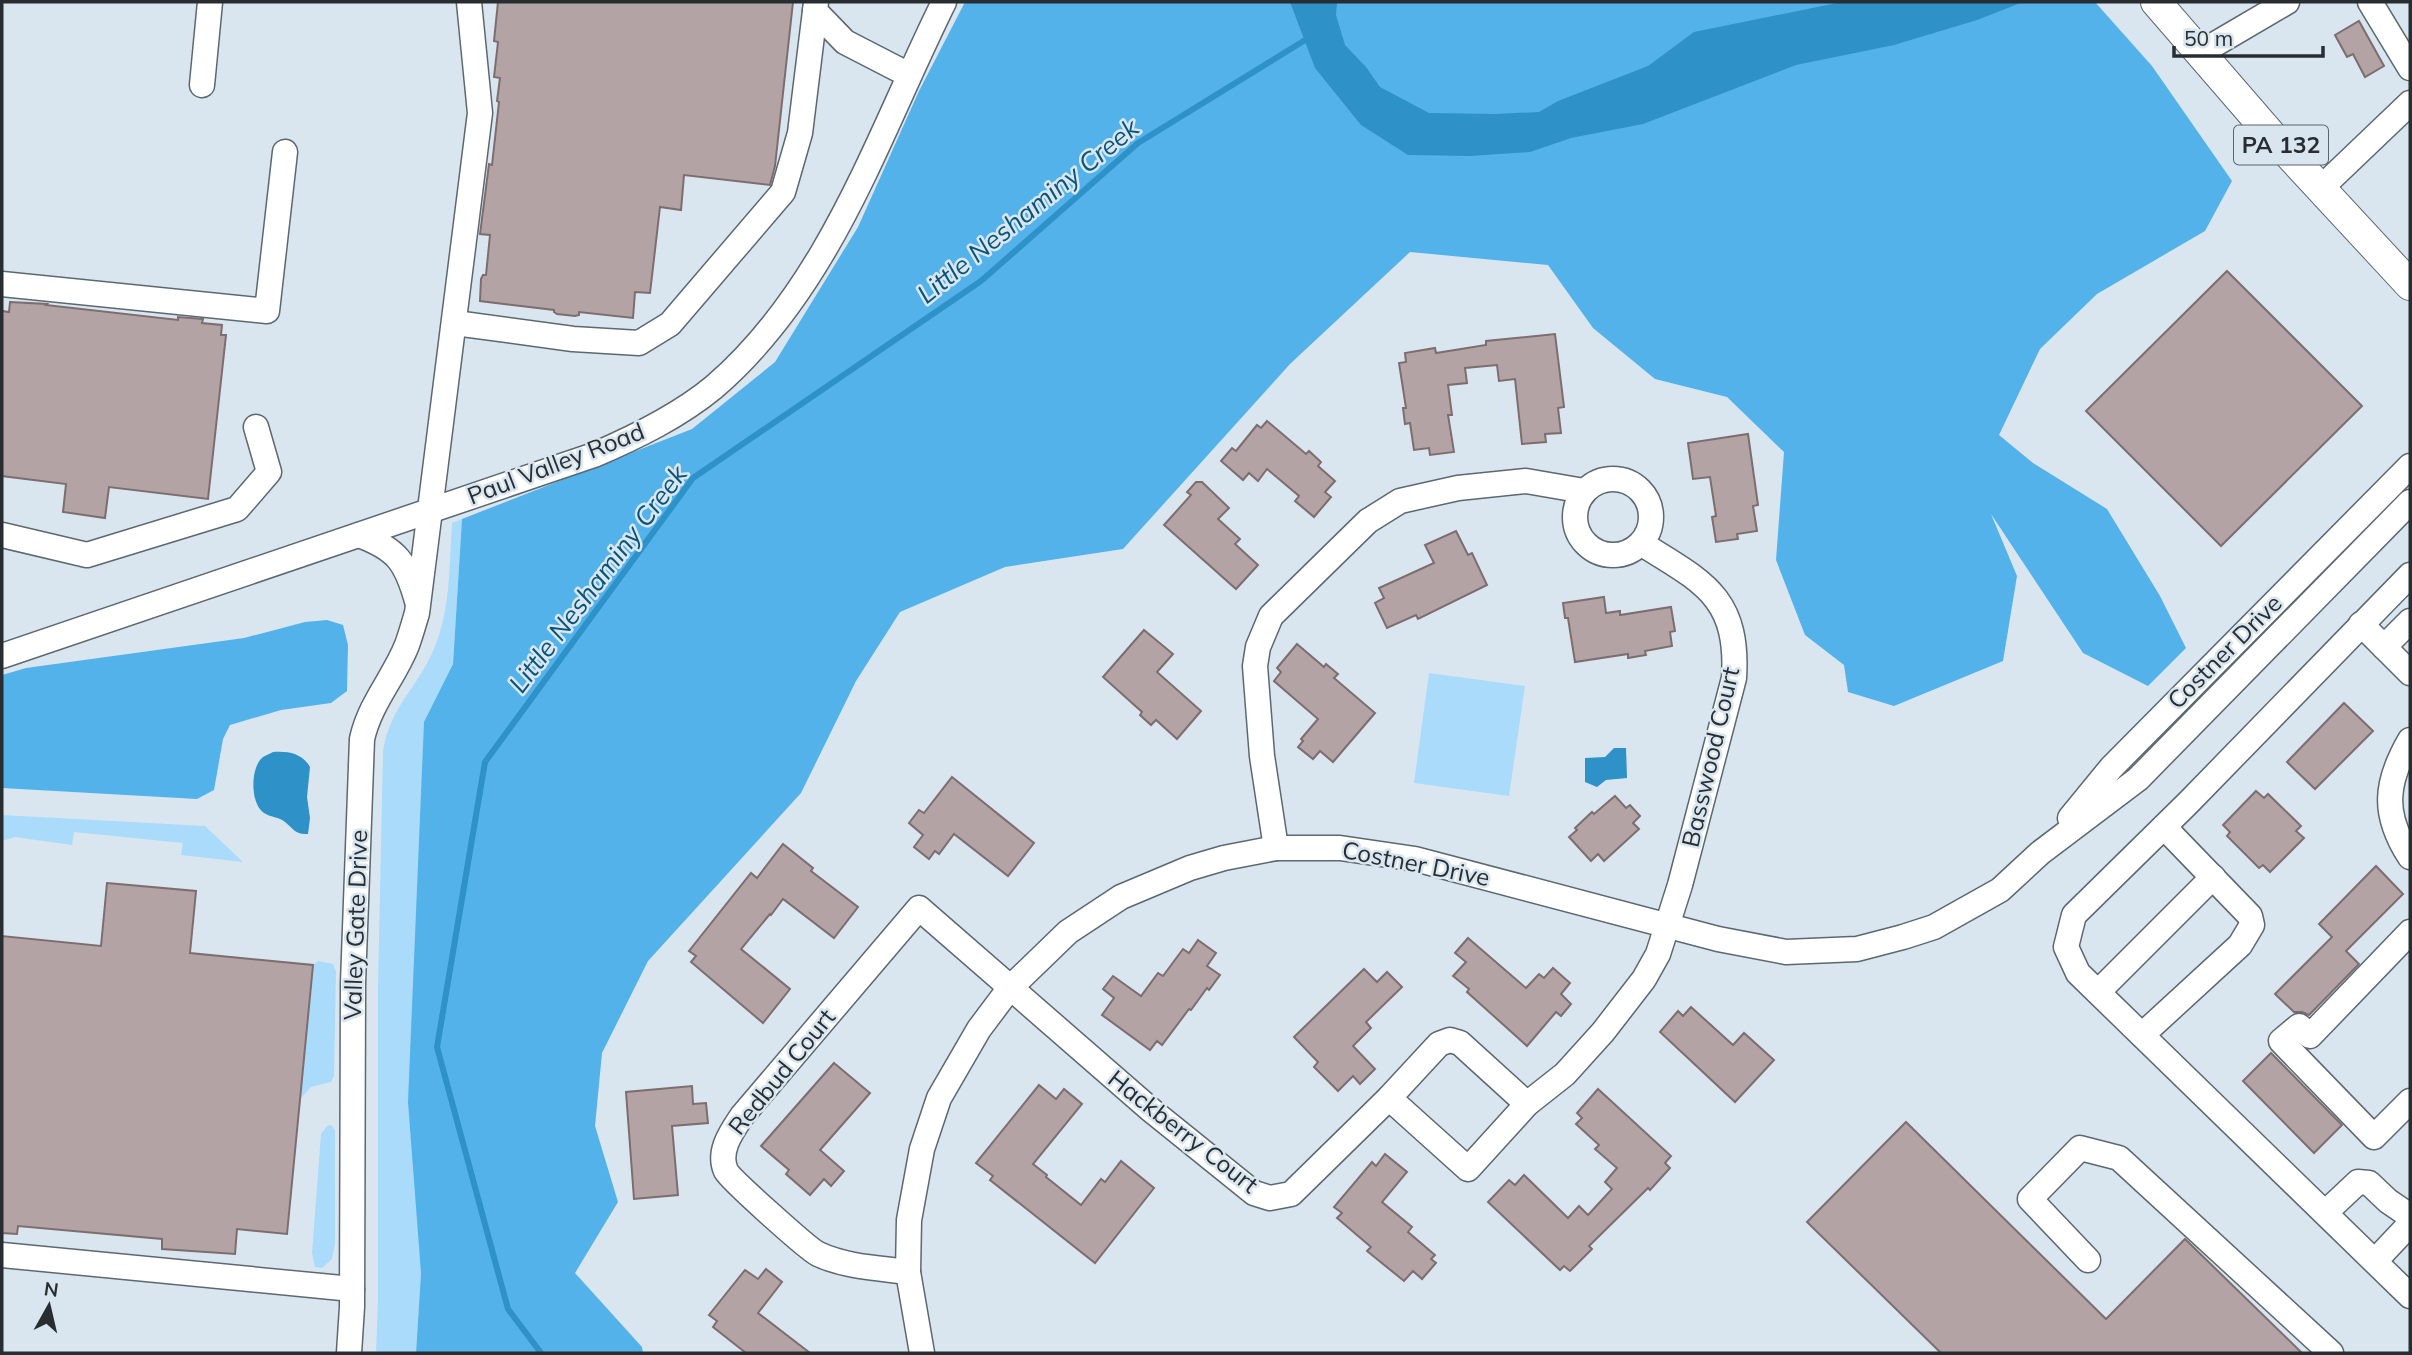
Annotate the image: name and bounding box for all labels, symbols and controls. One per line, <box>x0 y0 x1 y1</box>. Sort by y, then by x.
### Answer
scale bar <box>2174 14 2323 58</box>
text: 50 m <box>2184 25 2233 51</box>
water label: Little Neshaminy Creek <box>910 111 1146 310</box>
road number: PA 132 <box>2234 126 2328 164</box>
street label: Paul Valley Road <box>463 416 648 511</box>
water label: Little Neshaminy Creek <box>501 458 694 699</box>
street label: Costner Drive <box>2161 588 2288 715</box>
street label: Basswood Court <box>1675 664 1745 850</box>
street label: Valley Gate Drive <box>337 829 373 1021</box>
street label: Costner Drive <box>1340 834 1492 892</box>
street label: Redbud Court <box>721 1002 841 1140</box>
street label: Hackberry Court <box>1102 1063 1265 1199</box>
north arrow <box>14 1271 84 1341</box>
text: N <box>43 1276 60 1302</box>

